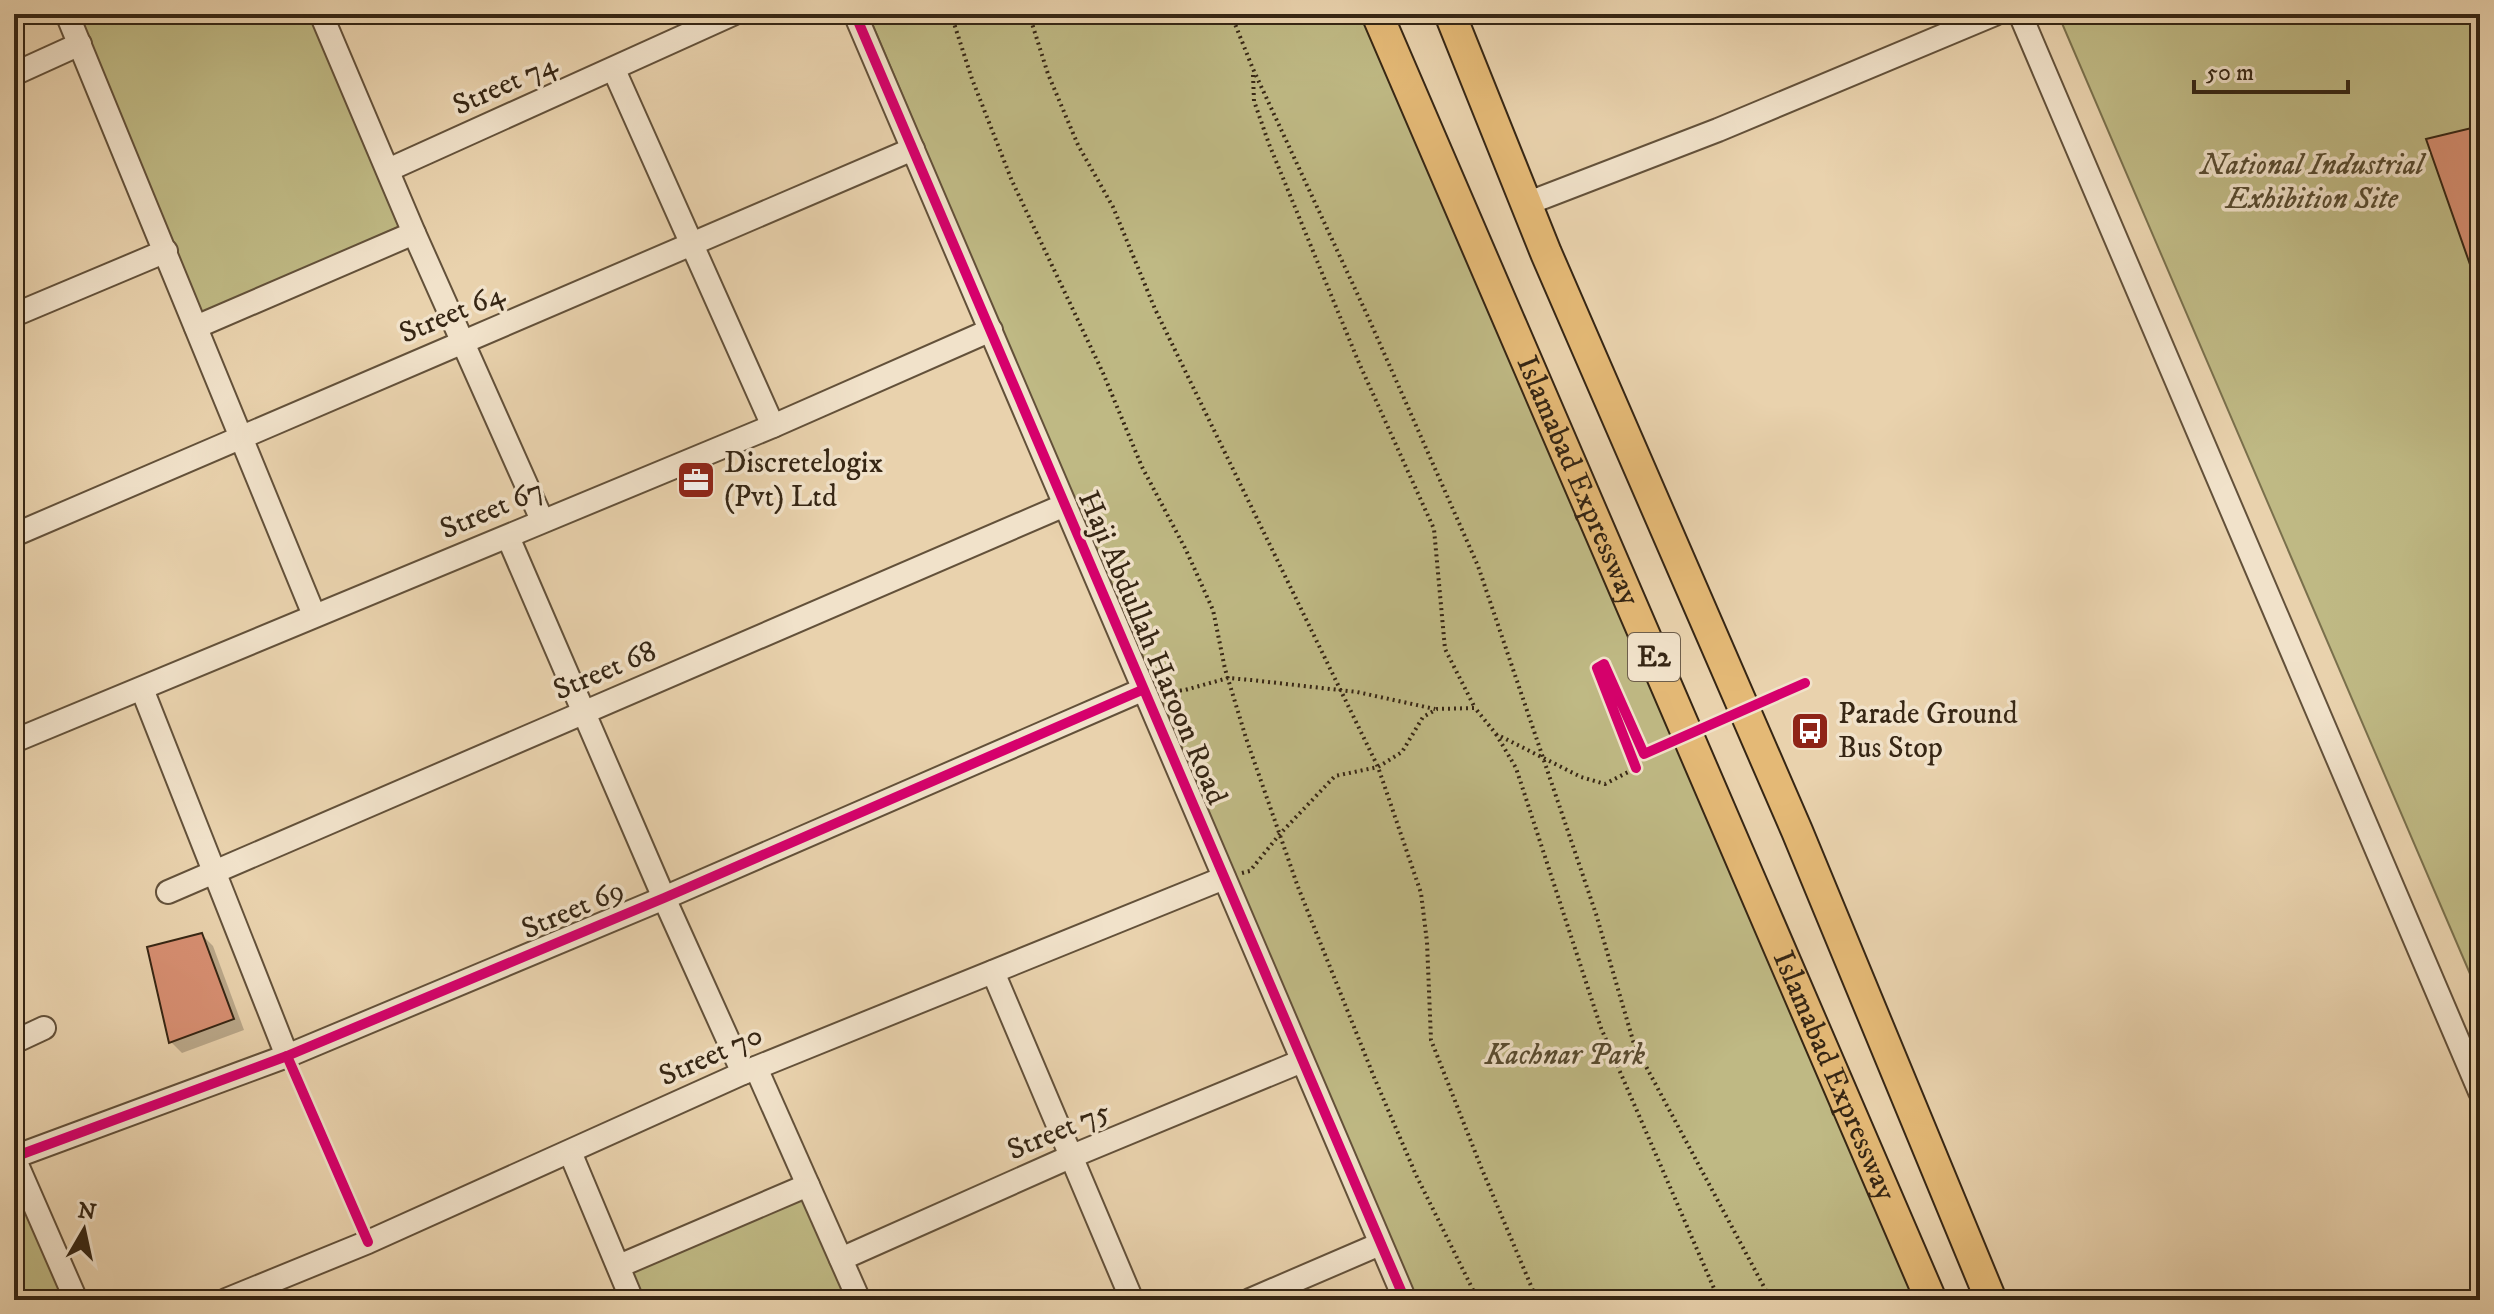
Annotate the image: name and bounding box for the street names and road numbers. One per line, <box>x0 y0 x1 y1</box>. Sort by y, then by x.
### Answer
street label: Street 74 <box>447 45 563 124</box>
street label: Street 64 <box>394 275 511 353</box>
street label: Islamabad Expressway <box>1508 350 1648 612</box>
street label: Street 67 <box>435 472 549 548</box>
street label: Haji Abdullah Haroon Road <box>1069 486 1235 810</box>
street label: Street 68 <box>548 633 662 709</box>
road number: E2 <box>1628 633 1680 681</box>
street label: Street 69 <box>516 872 630 948</box>
street label: Islamabad Expressway <box>1764 945 1905 1207</box>
street label: Street 70 <box>654 1017 768 1095</box>
street label: Street 75 <box>1002 1093 1116 1169</box>

